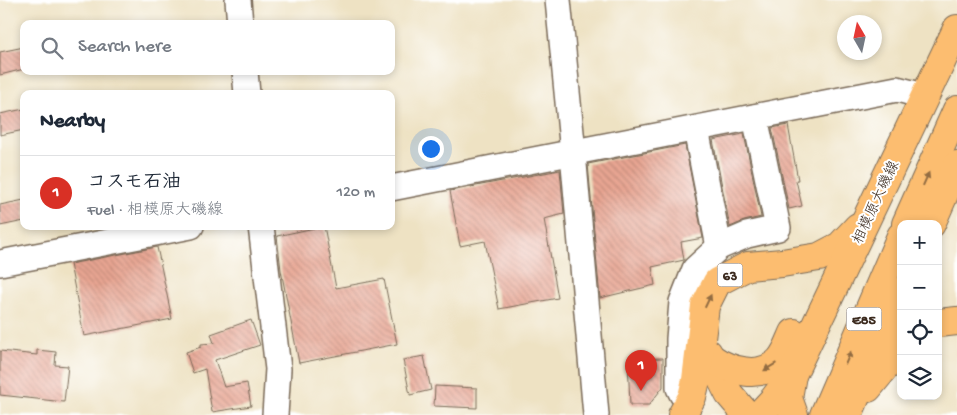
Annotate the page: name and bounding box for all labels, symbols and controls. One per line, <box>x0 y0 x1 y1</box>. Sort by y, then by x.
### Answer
north arrow <box>837 15 882 60</box>
search box <box>20 20 395 75</box>
icon: search <box>38 34 66 62</box>
text: Search here <box>78 36 172 59</box>
text: Nearby <box>40 110 105 135</box>
your location <box>418 136 444 162</box>
street label: 相模原大磯線 <box>849 158 904 247</box>
text: コスモ石油 <box>87 172 181 195</box>
one-way arrow <box>923 172 931 186</box>
text: 1 <box>53 184 59 203</box>
text: 120 m <box>336 184 375 203</box>
text: Fuel · 相模原大磯線 <box>87 202 223 221</box>
map controls <box>897 220 942 400</box>
button: + <box>897 220 942 265</box>
road number: 63 <box>718 264 742 286</box>
button: − <box>897 265 942 310</box>
one-way arrow <box>704 294 712 308</box>
road number: E85 <box>846 308 882 330</box>
button: locate <box>897 310 942 355</box>
pin: 1 <box>625 350 657 391</box>
one-way arrow <box>844 351 852 365</box>
button: layers <box>897 355 942 400</box>
one-way arrow <box>764 362 777 371</box>

